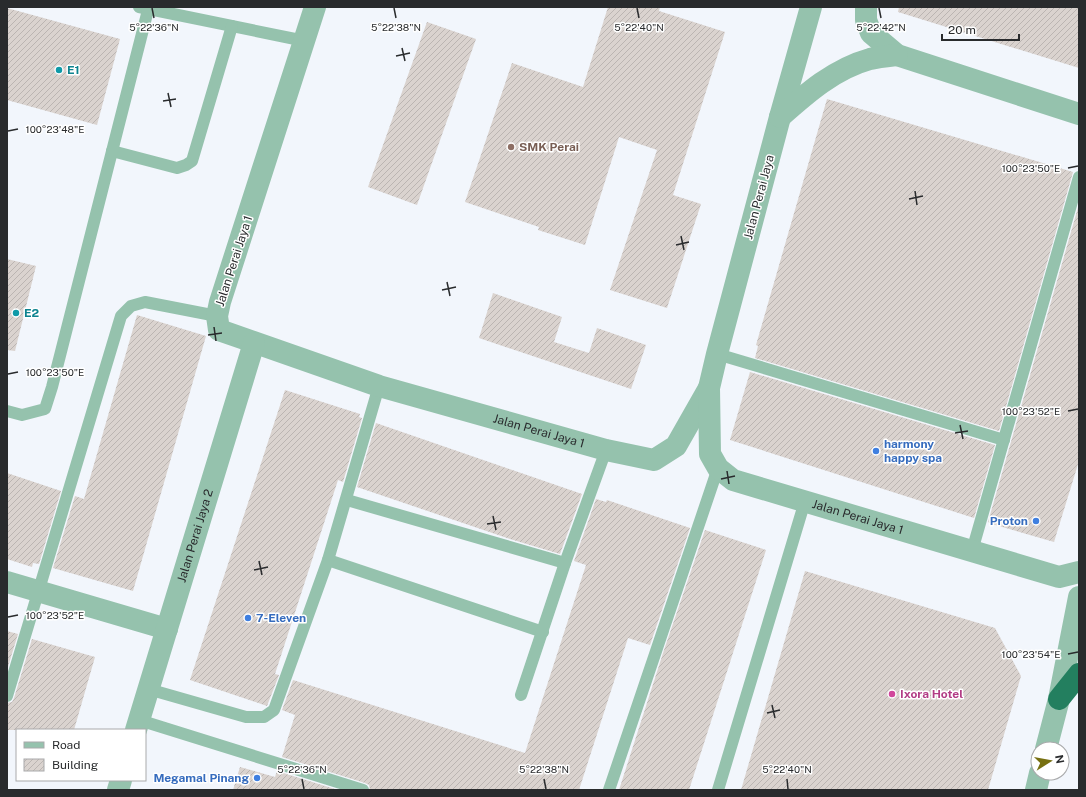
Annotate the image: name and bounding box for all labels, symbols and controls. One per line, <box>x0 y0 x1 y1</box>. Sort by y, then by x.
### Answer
scale bar <box>942 16 1019 42</box>
text: 5°22'36"N <box>129 21 179 33</box>
text: 5°22'38"N <box>371 21 421 33</box>
text: 5°22'40"N <box>614 21 664 33</box>
text: 5°22'42"N <box>856 21 906 33</box>
text: 20 m <box>948 23 976 37</box>
place label: E1 <box>67 63 80 77</box>
marker: E1 <box>54 65 64 75</box>
text: 100°23'48"E <box>26 123 84 135</box>
place label: SMK Perai <box>519 140 579 154</box>
marker: SMK Perai <box>506 142 516 152</box>
street label: Jalan Perai Jaya <box>741 153 777 241</box>
text: 100°23'50"E <box>1002 162 1060 174</box>
street label: Jalan Perai Jaya 1 <box>213 214 255 308</box>
place label: E2 <box>24 306 40 320</box>
marker: E2 <box>11 308 21 318</box>
text: 100°23'50"E <box>26 366 84 378</box>
text: 100°23'52"E <box>1002 405 1060 417</box>
street label: Jalan Perai Jaya 1 <box>491 411 586 451</box>
place label: harmony happy spa <box>884 437 942 465</box>
marker: harmony happy spa <box>871 446 881 456</box>
street label: Jalan Perai Jaya 2 <box>174 487 216 584</box>
street label: Jalan Perai Jaya 1 <box>810 497 905 537</box>
place label: Proton <box>990 514 1028 528</box>
marker: Proton <box>1031 516 1041 526</box>
text: 100°23'52"E <box>26 609 84 621</box>
place label: 7-Eleven <box>256 611 306 625</box>
marker: 7-Eleven <box>243 613 253 623</box>
text: 100°23'54"E <box>1002 648 1060 660</box>
place label: Ixora Hotel <box>900 687 963 701</box>
marker: Ixora Hotel <box>887 689 897 699</box>
legend <box>16 729 146 781</box>
text: Road <box>52 738 80 752</box>
north arrow <box>1030 741 1070 781</box>
text: N <box>1053 754 1067 764</box>
text: Building <box>52 758 98 772</box>
text: 5°22'36"N <box>277 763 327 775</box>
text: 5°22'38"N <box>519 763 569 775</box>
text: 5°22'40"N <box>762 763 812 775</box>
place label: Megamal Pinang <box>153 771 249 785</box>
marker: Megamal Pinang <box>252 773 262 783</box>

